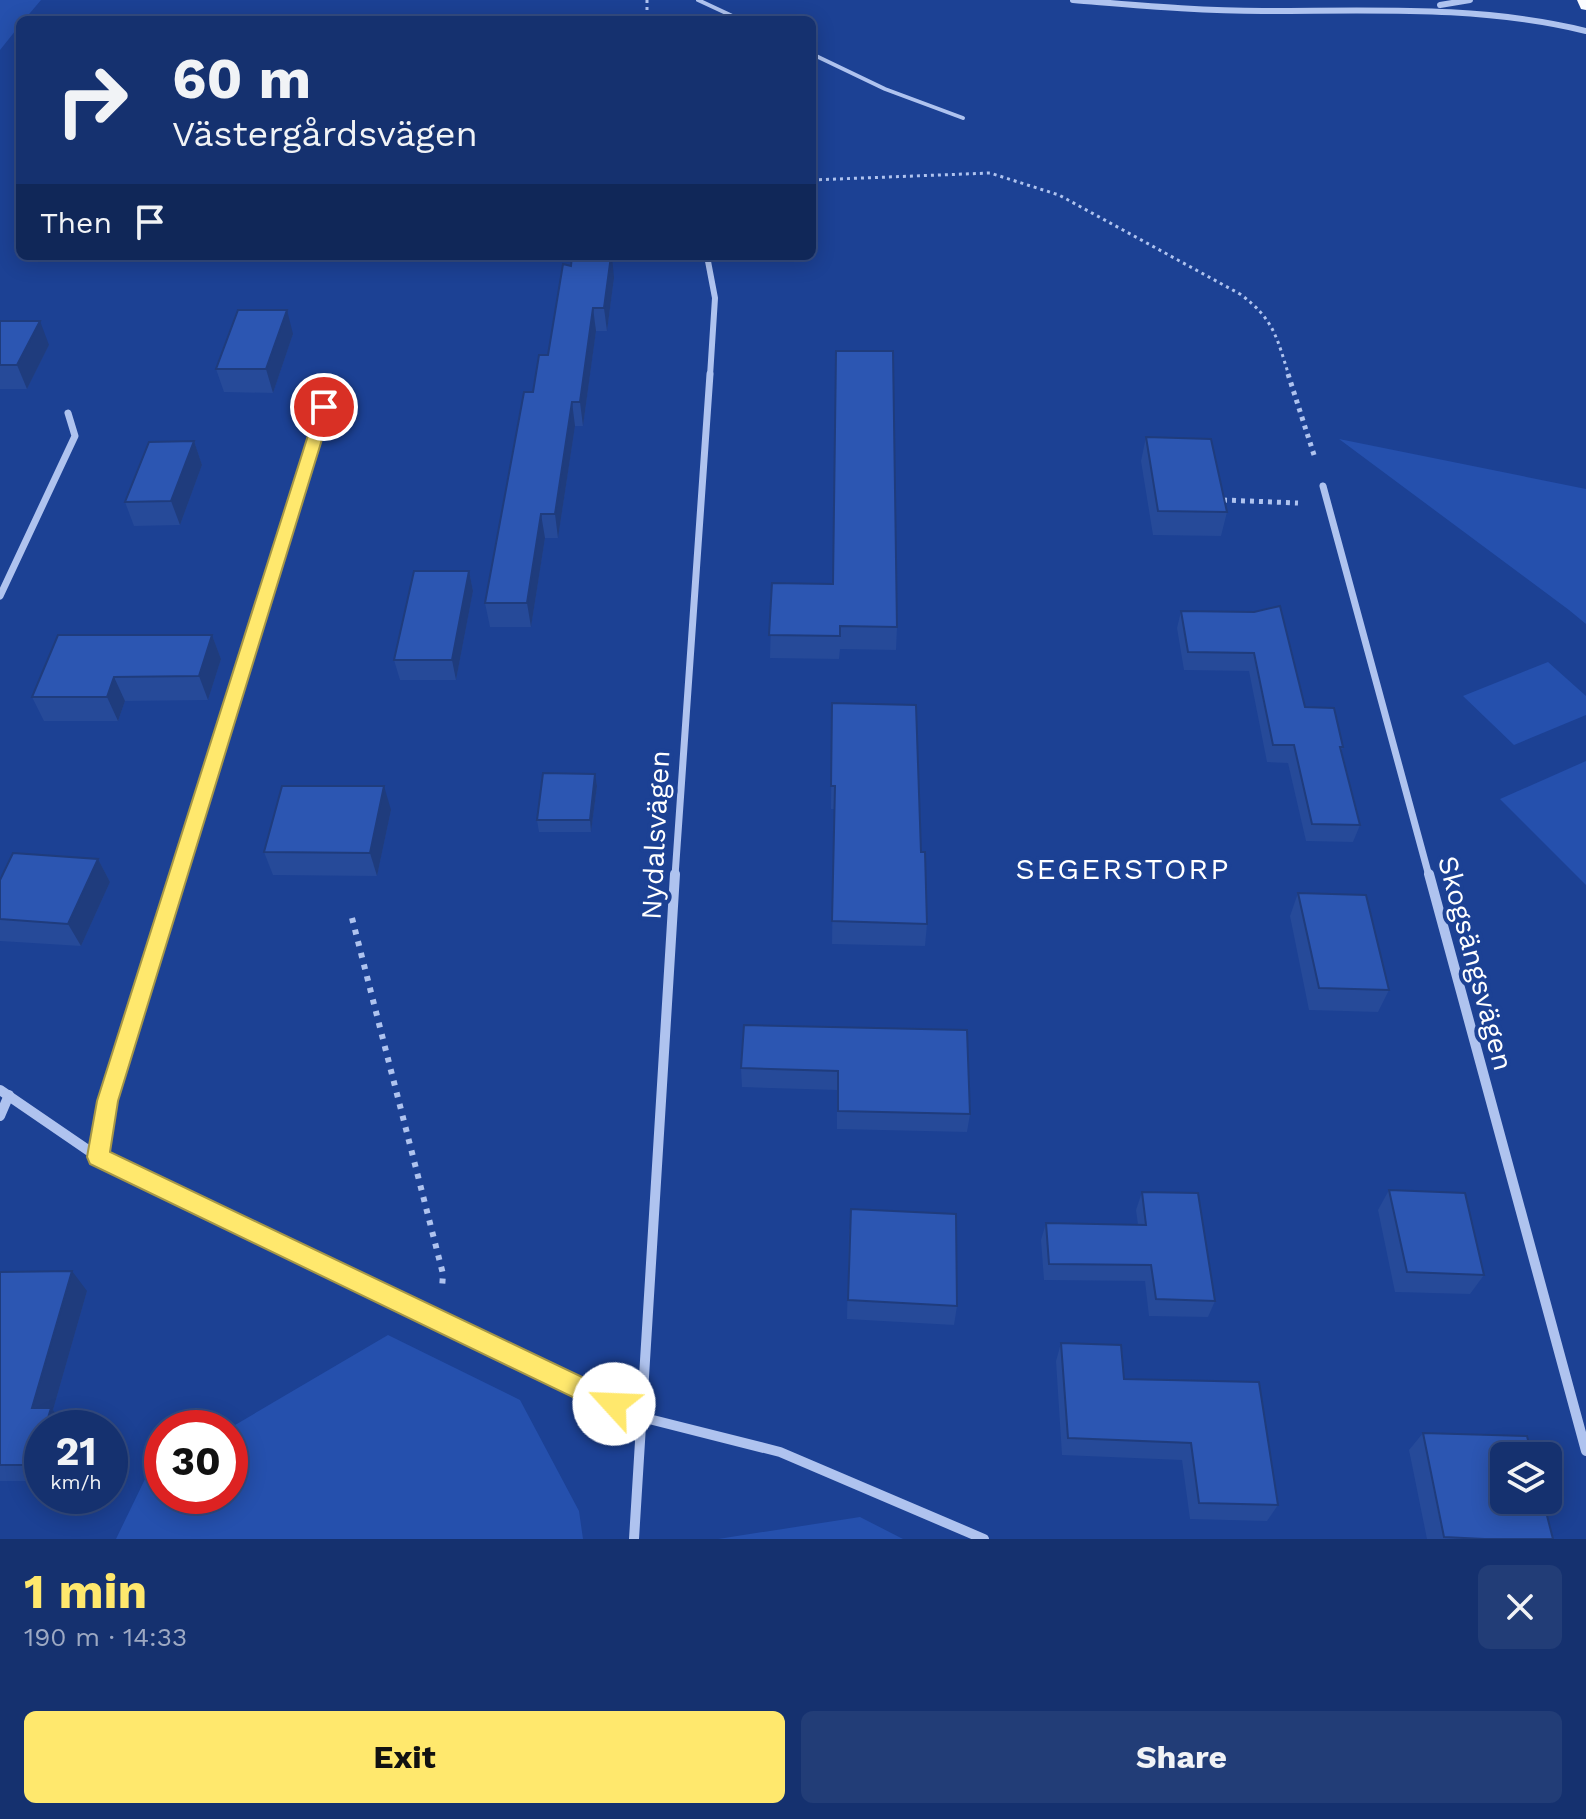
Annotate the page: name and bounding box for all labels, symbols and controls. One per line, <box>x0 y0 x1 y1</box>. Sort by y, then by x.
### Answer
text: 60 m <box>172 46 311 112</box>
icon: right <box>40 48 144 152</box>
text: Västergårdsvägen <box>172 113 478 155</box>
icon: arrive <box>128 200 172 244</box>
text: Then <box>40 205 112 240</box>
pin <box>290 373 358 441</box>
icon: arrive <box>302 385 346 429</box>
street label: Nydalsvägen <box>635 749 676 921</box>
district label: SEGERSTORP <box>1015 851 1231 886</box>
street label: Skogsängsvägen <box>1431 852 1520 1074</box>
position arrow <box>572 1362 656 1446</box>
speed limit sign: 30 <box>144 1410 248 1514</box>
text: 21 <box>55 1428 97 1475</box>
map controls <box>1490 1442 1562 1514</box>
button: layers <box>1490 1442 1562 1514</box>
text: km/h <box>50 1470 102 1494</box>
text: 1 min <box>24 1563 147 1620</box>
button: close <box>1478 1565 1562 1649</box>
text: 190 m · 14:33 <box>24 1622 187 1652</box>
button: Exit <box>24 1711 785 1803</box>
button: Share <box>801 1711 1562 1803</box>

